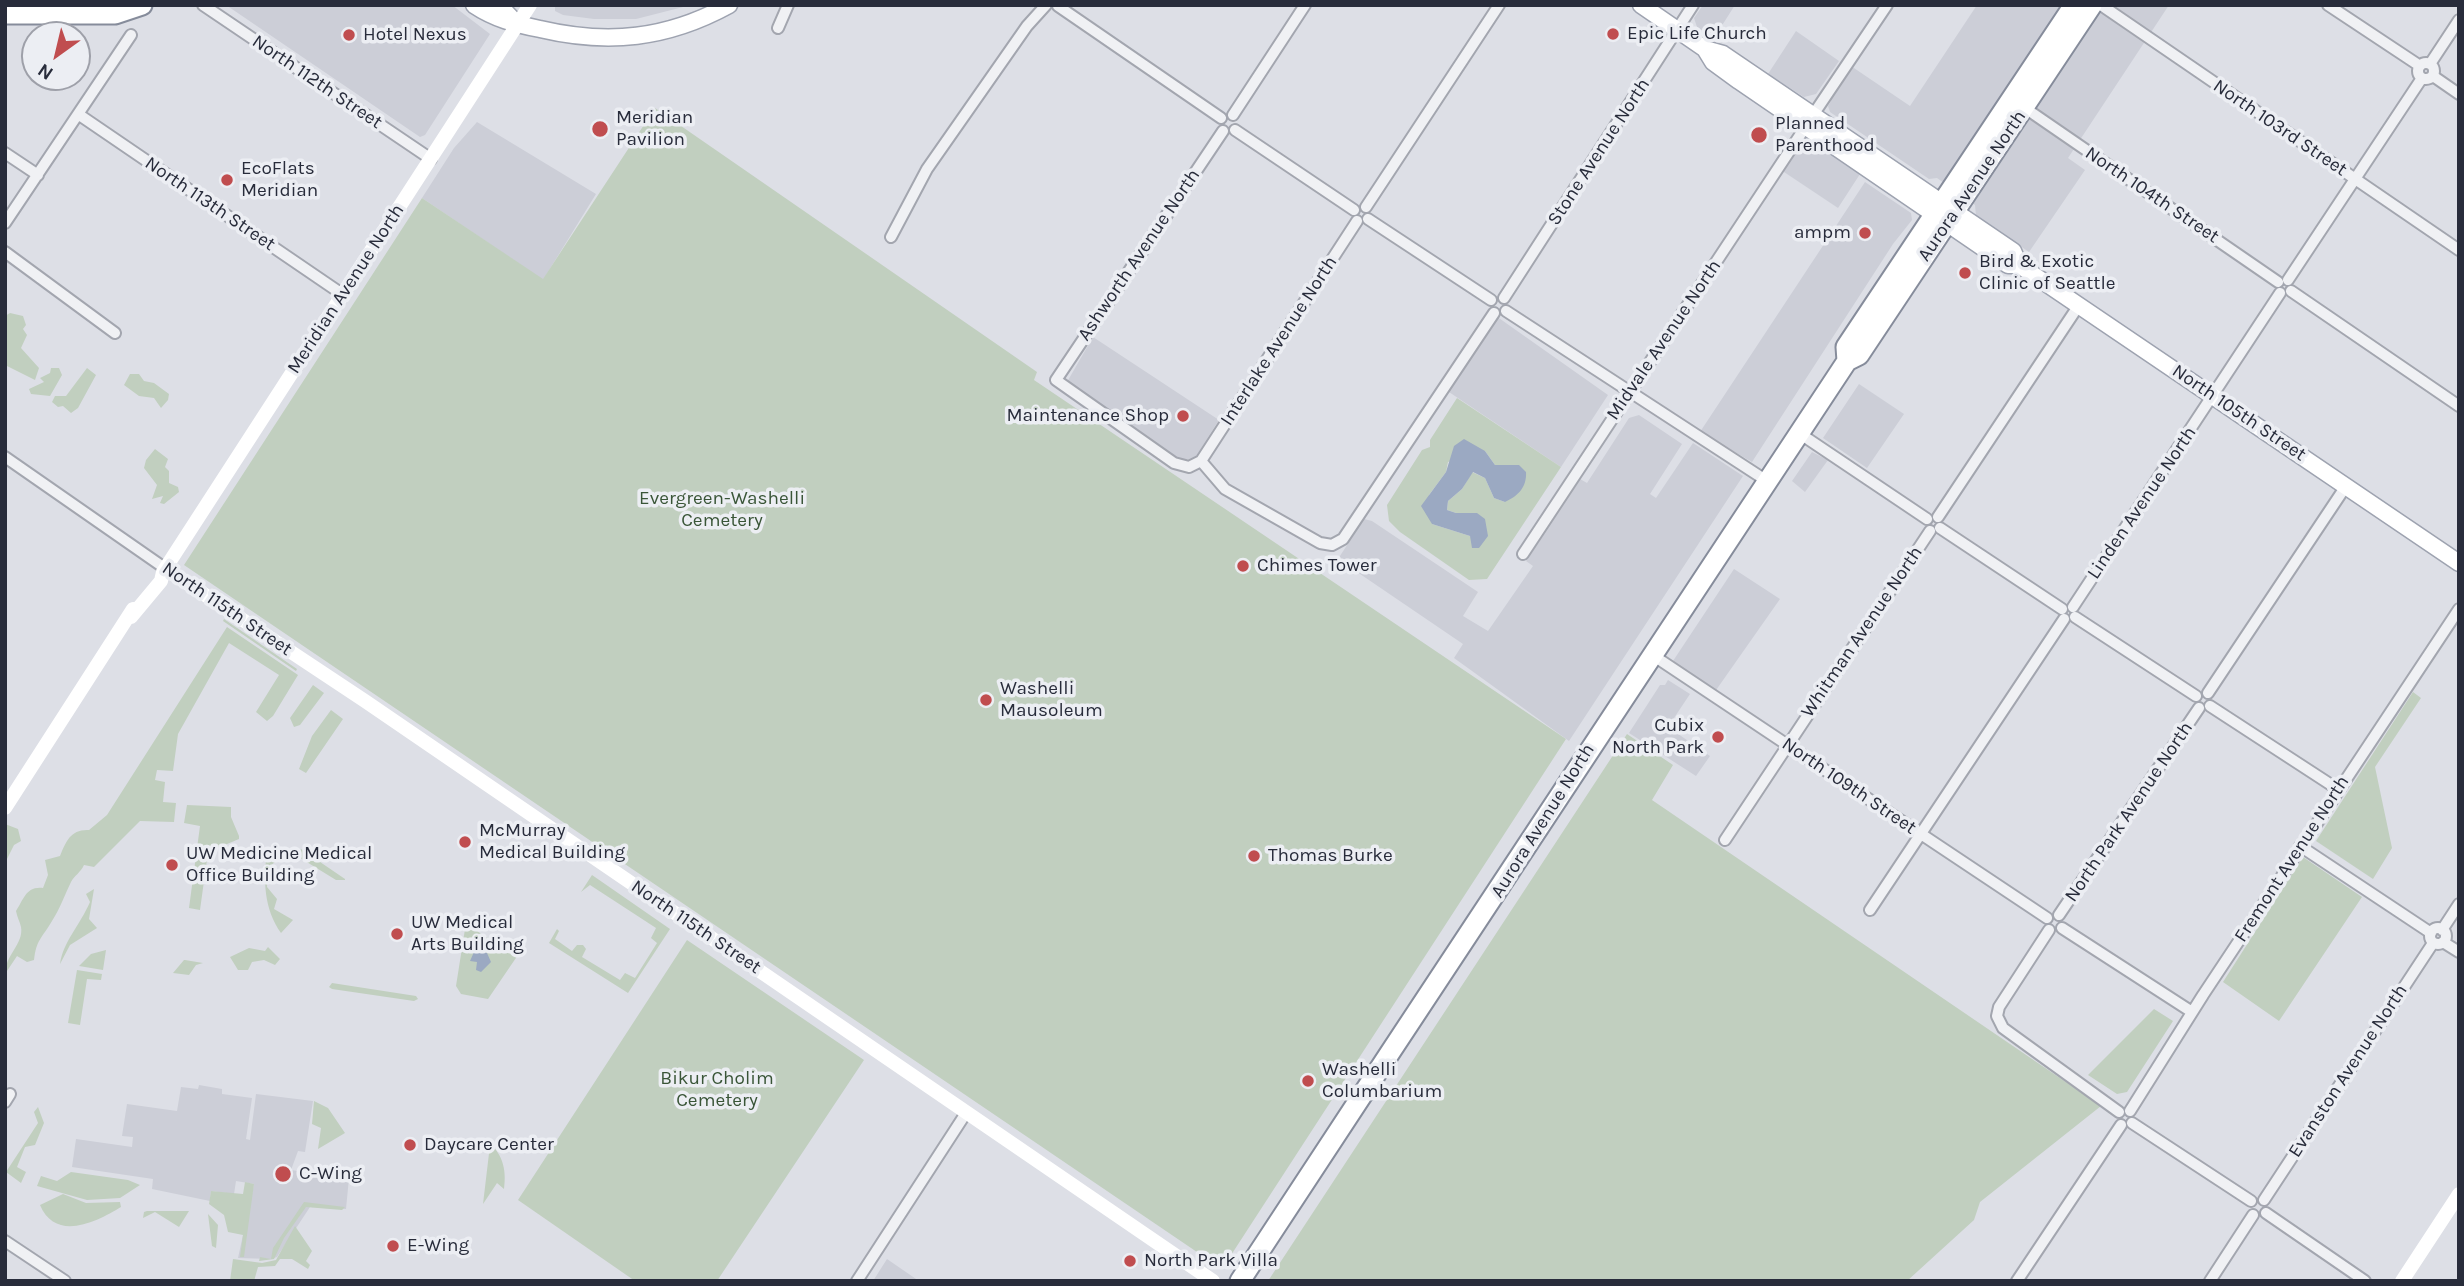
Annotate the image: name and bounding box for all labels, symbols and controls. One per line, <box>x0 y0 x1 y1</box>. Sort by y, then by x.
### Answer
north arrow <box>21 21 91 91</box>
place label: Epic Life Church <box>1627 23 1767 45</box>
place label: Hotel Nexus <box>363 24 467 46</box>
marker: Epic Life Church <box>1605 26 1621 42</box>
marker: Hotel Nexus <box>341 27 357 43</box>
street label: North 112th Street <box>248 30 386 134</box>
text: N <box>34 59 57 85</box>
street label: Stone Avenue North <box>1543 74 1655 230</box>
street label: North 103rd Street <box>2209 75 2351 181</box>
street label: Aurora Avenue North <box>1913 106 2031 266</box>
place label: Meridian Pavilion <box>616 107 693 151</box>
place label: Planned Parenthood <box>1775 113 1875 157</box>
marker: Meridian Pavilion <box>590 119 610 139</box>
marker: Planned Parenthood <box>1749 125 1769 145</box>
street label: North 104th Street <box>2081 142 2223 248</box>
street label: North 113th Street <box>140 152 280 256</box>
place label: EcoFlats Meridian <box>241 158 318 202</box>
street label: Ashworth Avenue North <box>1073 165 1205 345</box>
marker: EcoFlats Meridian <box>219 172 235 188</box>
street label: Meridian Avenue North <box>283 200 409 378</box>
place label: ampm <box>1794 222 1851 244</box>
marker: ampm <box>1857 225 1873 241</box>
place label: Bird & Exotic Clinic of Seattle <box>1979 251 2116 295</box>
street label: Interlake Avenue North <box>1216 252 1342 430</box>
street label: Midvale Avenue North <box>1602 255 1726 425</box>
marker: Bird & Exotic Clinic of Seattle <box>1957 265 1973 281</box>
street label: North 105th Street <box>2168 360 2310 466</box>
place label: Maintenance Shop <box>1007 405 1169 427</box>
marker: Maintenance Shop <box>1175 408 1191 424</box>
street label: Linden Avenue North <box>2083 422 2201 584</box>
park label: Evergreen-Washelli Cemetery <box>639 488 805 532</box>
street label: Whitman Avenue North <box>1796 542 1928 722</box>
place label: Chimes Tower <box>1257 555 1377 577</box>
street label: North 115th Street <box>158 557 296 661</box>
marker: Chimes Tower <box>1235 558 1251 574</box>
place label: Washelli Mausoleum <box>1000 678 1103 722</box>
marker: Washelli Mausoleum <box>978 692 994 708</box>
place label: Cubix North Park <box>1612 715 1704 759</box>
street label: North Park Avenue North <box>2060 718 2198 906</box>
marker: Cubix North Park <box>1710 729 1726 745</box>
street label: North 109th Street <box>1777 733 1921 839</box>
street label: Aurora Avenue North <box>1486 740 1600 902</box>
street label: Fremont Avenue North <box>2230 772 2354 946</box>
place label: McMurray Medical Building <box>479 820 625 864</box>
marker: McMurray Medical Building <box>457 834 473 850</box>
place label: UW Medicine Medical Office Building <box>186 843 372 887</box>
place label: Thomas Burke <box>1268 845 1393 867</box>
marker: Thomas Burke <box>1246 848 1262 864</box>
marker: UW Medicine Medical Office Building <box>164 857 180 873</box>
street label: North 115th Street <box>627 875 765 979</box>
place label: UW Medical Arts Building <box>411 912 524 956</box>
marker: UW Medical Arts Building <box>389 926 405 942</box>
street label: Evanston Avenue North <box>2284 980 2412 1162</box>
place label: Washelli Columbarium <box>1322 1059 1442 1103</box>
park label: Bikur Cholim Cemetery <box>660 1068 774 1112</box>
marker: Washelli Columbarium <box>1300 1073 1316 1089</box>
place label: Daycare Center <box>424 1134 554 1156</box>
marker: Daycare Center <box>402 1137 418 1153</box>
place label: C-Wing <box>299 1163 362 1185</box>
marker: C-Wing <box>273 1164 293 1184</box>
place label: E-Wing <box>407 1235 469 1257</box>
marker: E-Wing <box>385 1238 401 1254</box>
place label: North Park Villa <box>1144 1250 1278 1272</box>
marker: North Park Villa <box>1122 1253 1138 1269</box>

